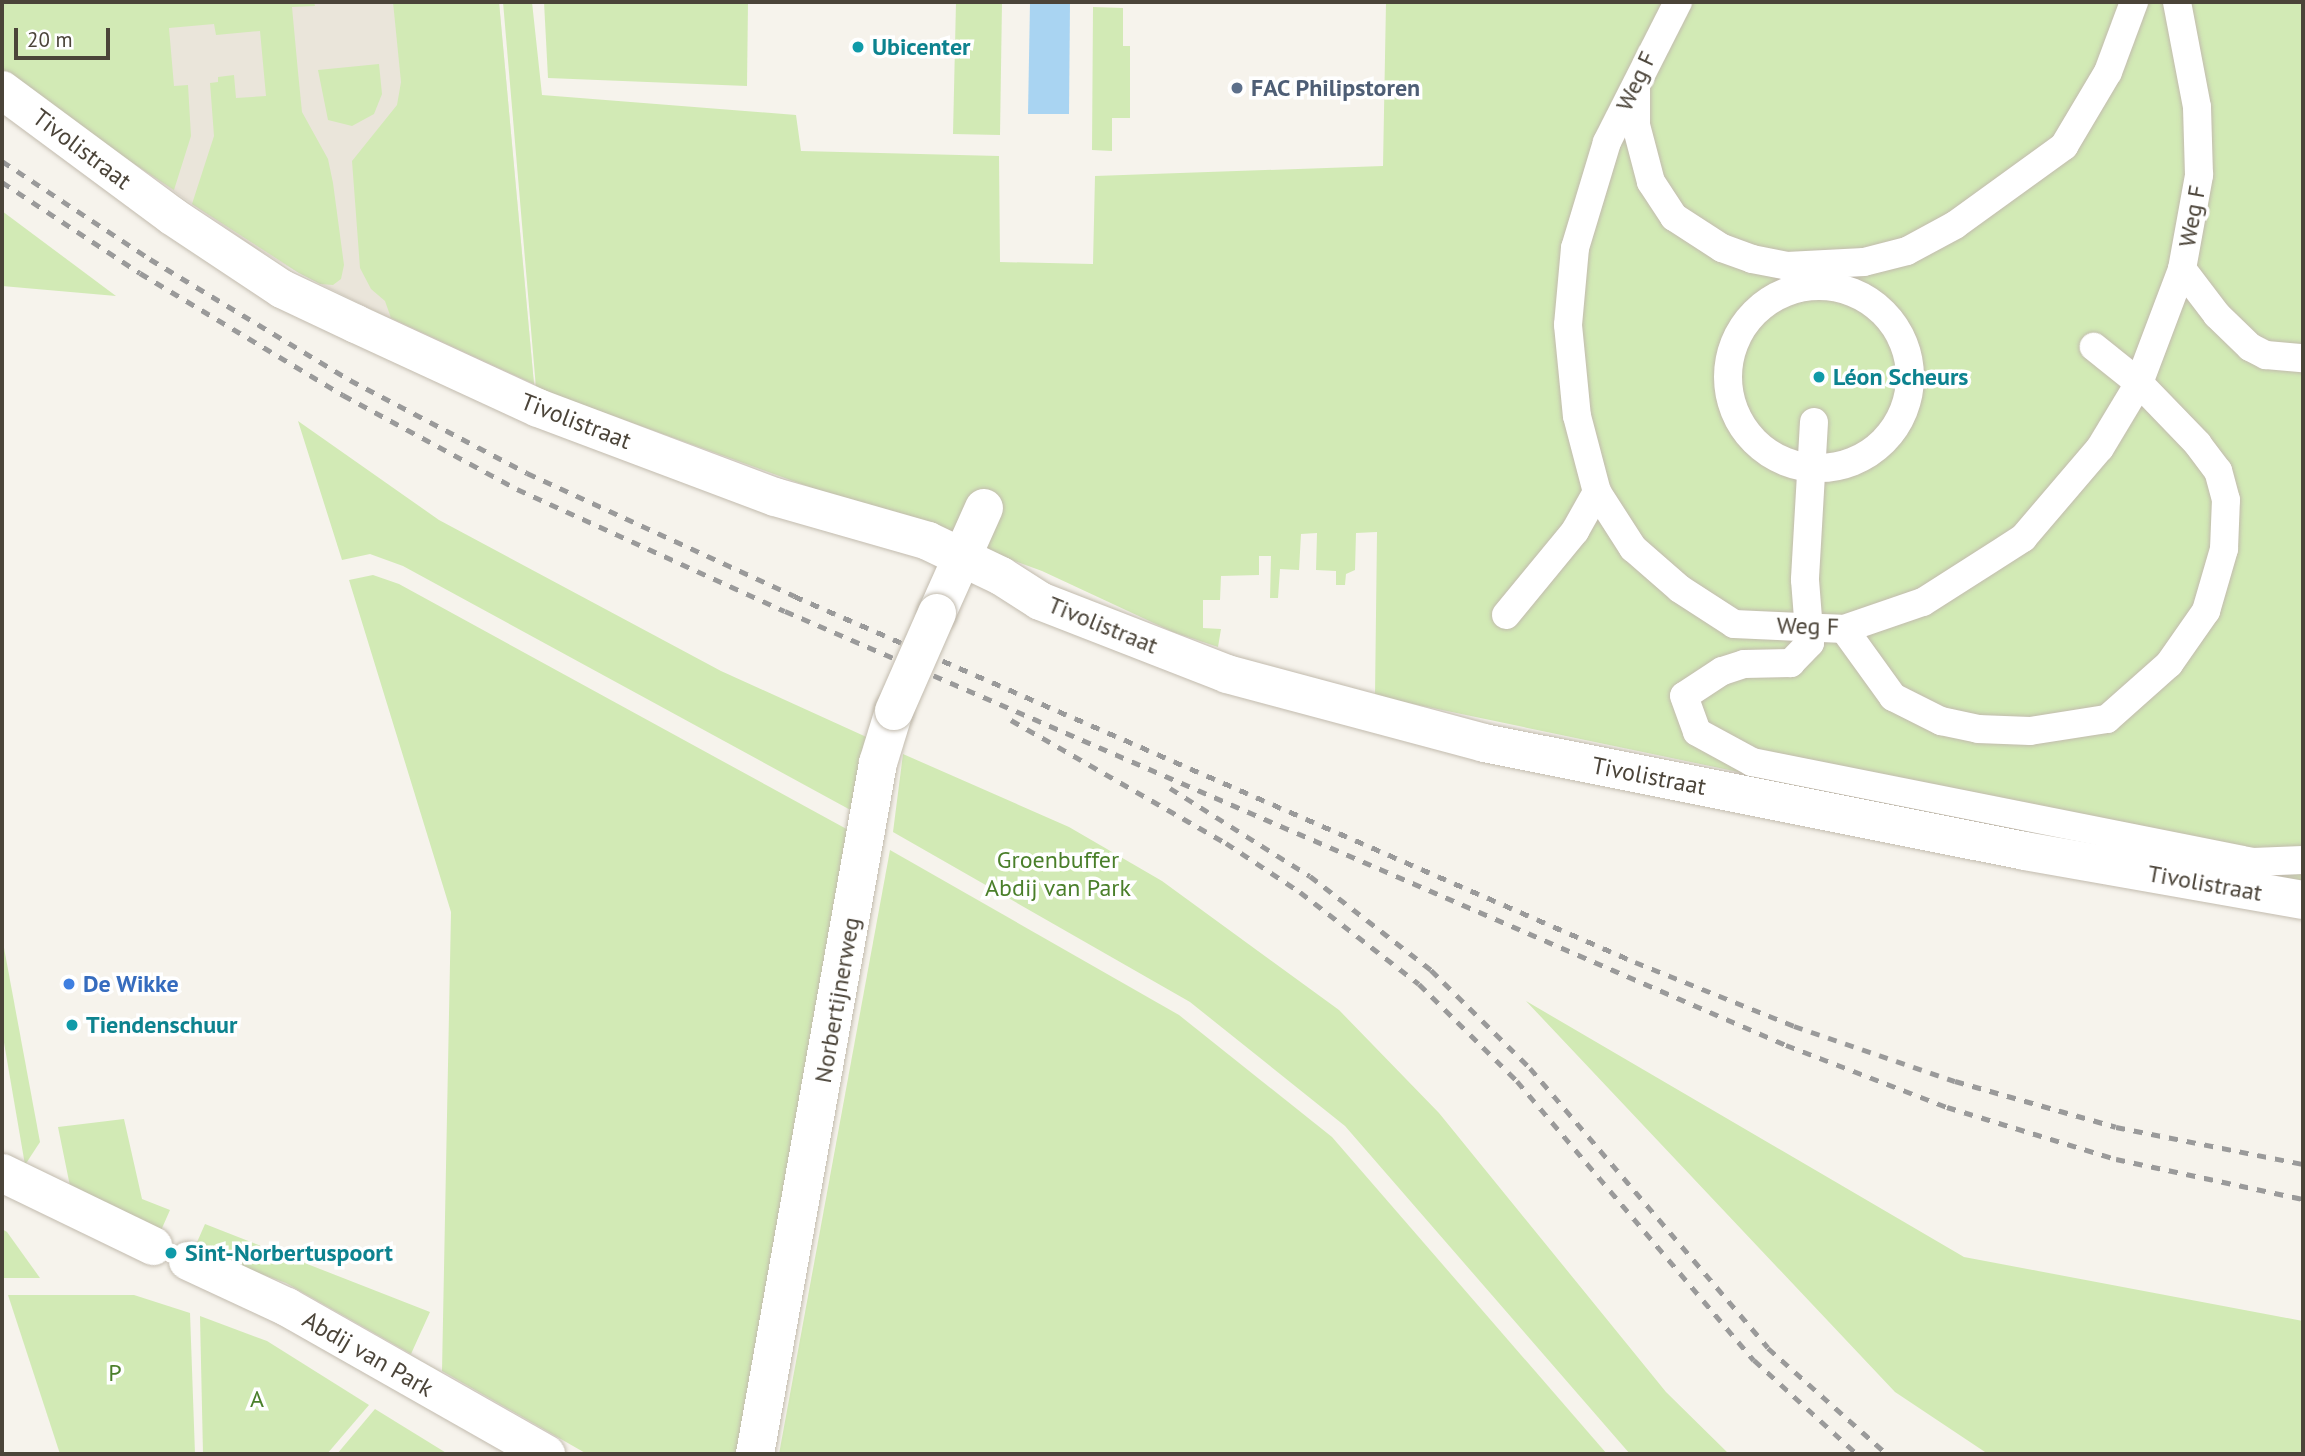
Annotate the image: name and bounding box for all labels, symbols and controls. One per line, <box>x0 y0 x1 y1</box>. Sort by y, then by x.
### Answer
scale bar <box>18 14 114 58</box>
text: 20 m <box>27 26 73 53</box>
place label: Ubicenter <box>872 33 970 61</box>
marker: Ubicenter <box>850 39 866 55</box>
street label: Weg F <box>1610 47 1662 115</box>
place label: FAC Philipstoren <box>1251 74 1421 102</box>
marker: FAC Philipstoren <box>1229 80 1245 96</box>
street label: Tivolistraat <box>27 103 137 195</box>
street label: Weg F <box>2172 183 2212 249</box>
place label: Léon Scheurs <box>1833 363 1968 391</box>
marker: Léon Scheurs <box>1811 369 1827 385</box>
street label: Tivolistraat <box>517 387 635 455</box>
street label: Tivolistraat <box>1044 590 1162 660</box>
street label: Weg F <box>1777 611 1839 641</box>
street label: Tivolistraat <box>1589 751 1709 801</box>
park label: Groenbuffer Abdij van Park <box>985 846 1131 902</box>
street label: Tivolistraat <box>2146 859 2264 907</box>
street label: Norbertijnerweg <box>808 915 866 1085</box>
place label: De Wikke <box>83 970 179 998</box>
marker: De Wikke <box>61 976 77 992</box>
place label: Tiendenschuur <box>86 1011 237 1039</box>
marker: Tiendenschuur <box>64 1017 80 1033</box>
place label: Sint-Norbertuspoort <box>185 1239 393 1267</box>
marker: Sint-Norbertuspoort <box>163 1245 179 1261</box>
street label: Abdij van Park <box>297 1305 439 1403</box>
park label: P <box>108 1359 122 1387</box>
park label: A <box>250 1385 264 1413</box>

